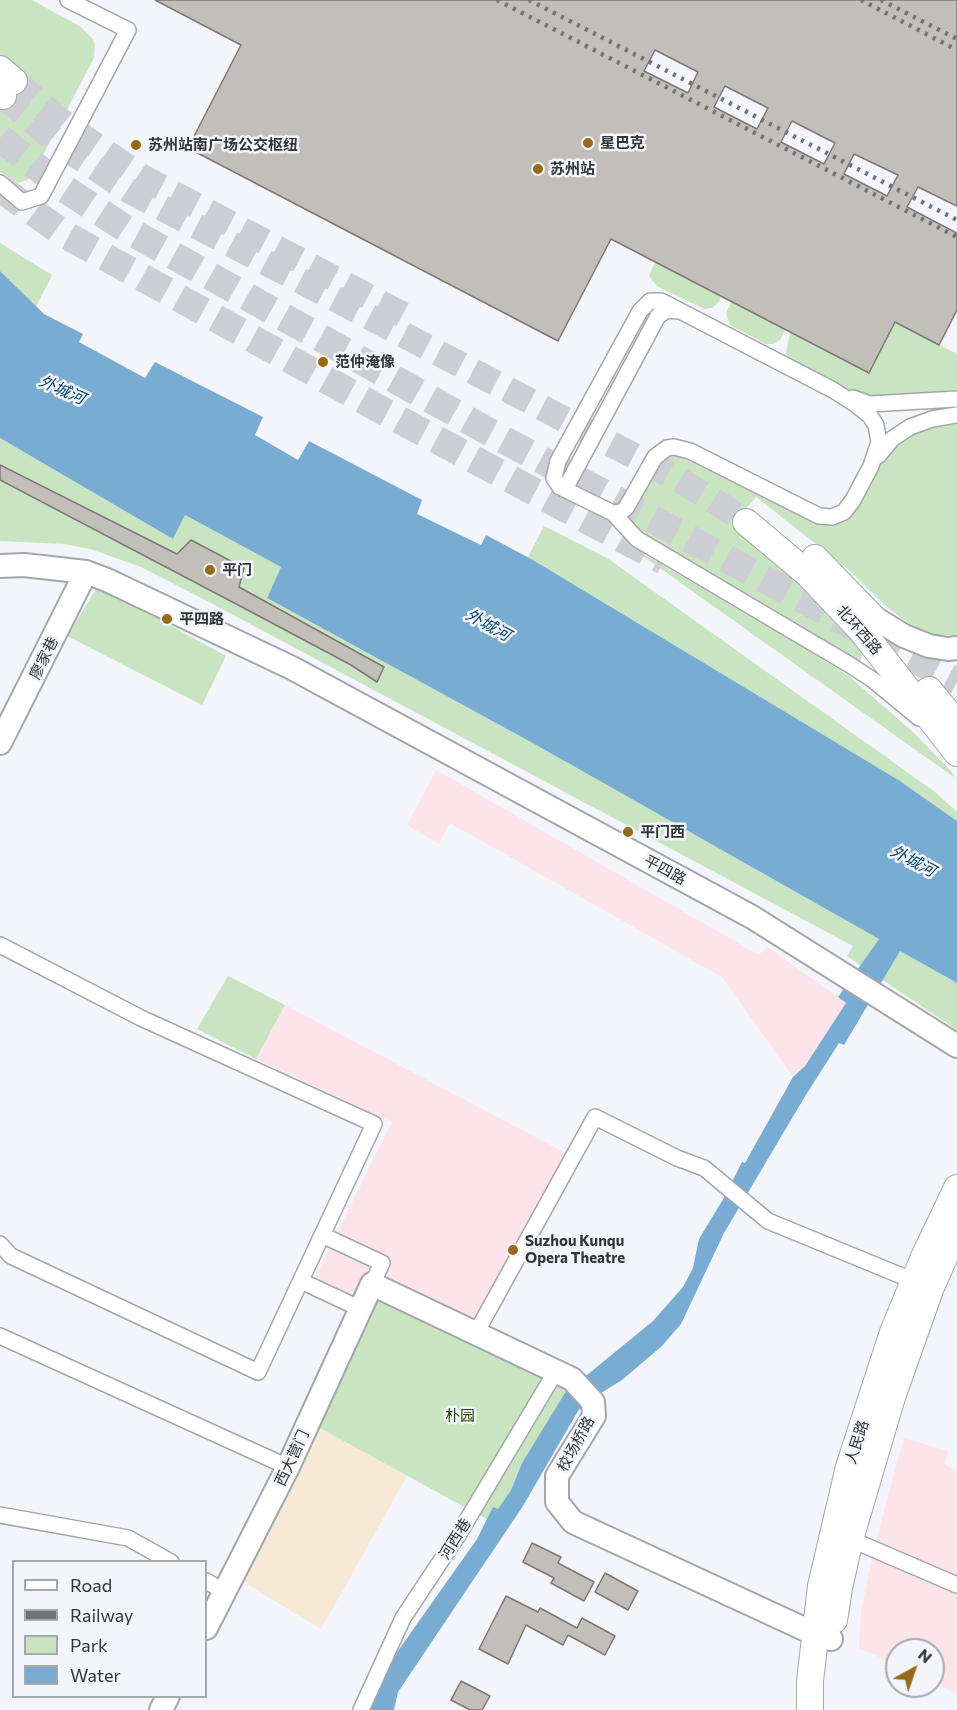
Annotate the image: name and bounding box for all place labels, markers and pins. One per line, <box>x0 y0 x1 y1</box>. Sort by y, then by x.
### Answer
place label: 星巴克 <box>600 134 645 152</box>
place label: 苏州站南广场公交枢纽 <box>148 136 298 154</box>
marker: 星巴克 <box>581 136 595 150</box>
marker: 苏州站南广场公交枢纽 <box>129 138 143 152</box>
place label: 苏州站 <box>550 160 595 178</box>
marker: 苏州站 <box>531 162 545 176</box>
place label: 范仲淹像 <box>335 353 395 371</box>
marker: 范仲淹像 <box>316 355 330 369</box>
place label: 平门 <box>222 561 252 579</box>
marker: 平门 <box>203 563 217 577</box>
place label: 平四路 <box>179 610 224 628</box>
marker: 平四路 <box>160 612 174 626</box>
place label: 平门西 <box>640 823 685 841</box>
marker: 平门西 <box>621 825 635 839</box>
place label: Suzhou Kunqu Opera Theatre <box>525 1232 625 1267</box>
marker: Suzhou Kunqu Opera Theatre <box>506 1243 520 1257</box>

